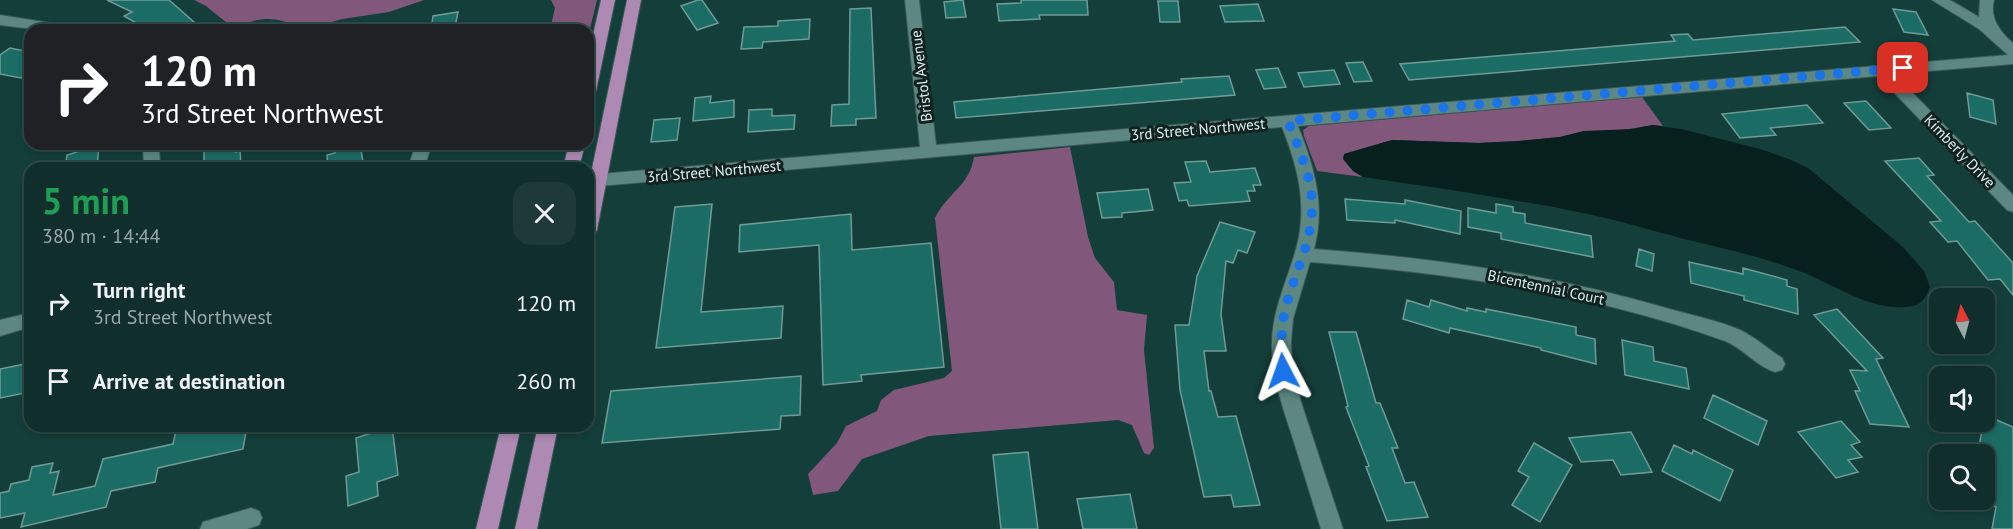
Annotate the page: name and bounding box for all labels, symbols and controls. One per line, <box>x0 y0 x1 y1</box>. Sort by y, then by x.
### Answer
street label: Bristol Avenue <box>906 29 936 123</box>
pin <box>1877 42 1928 93</box>
text: 120 m <box>141 43 257 98</box>
icon: right <box>42 48 120 126</box>
icon: arrive <box>1886 51 1919 84</box>
text: 3rd Street Northwest <box>141 96 383 130</box>
street label: Kimberly Drive <box>1920 110 2000 192</box>
street label: 3rd Street Northwest <box>1130 114 1266 144</box>
street label: 3rd Street Northwest <box>646 156 782 186</box>
text: 5 min <box>42 177 130 224</box>
button: close <box>513 182 576 245</box>
text: 380 m · 14:44 <box>42 223 160 249</box>
street label: Bicentennial Court <box>1486 265 1606 309</box>
text: Turn right <box>93 276 185 304</box>
icon: right <box>42 287 75 320</box>
north arrow <box>1929 288 1995 354</box>
map controls <box>1929 288 1995 510</box>
text: 120 m <box>516 289 576 317</box>
text: 3rd Street Northwest <box>93 304 272 330</box>
position arrow <box>1251 339 1315 403</box>
icon: arrive <box>42 365 75 398</box>
button: sound <box>1929 366 1995 432</box>
text: Arrive at destination <box>93 367 285 395</box>
text: 260 m <box>516 367 576 395</box>
button: search <box>1929 444 1995 510</box>

